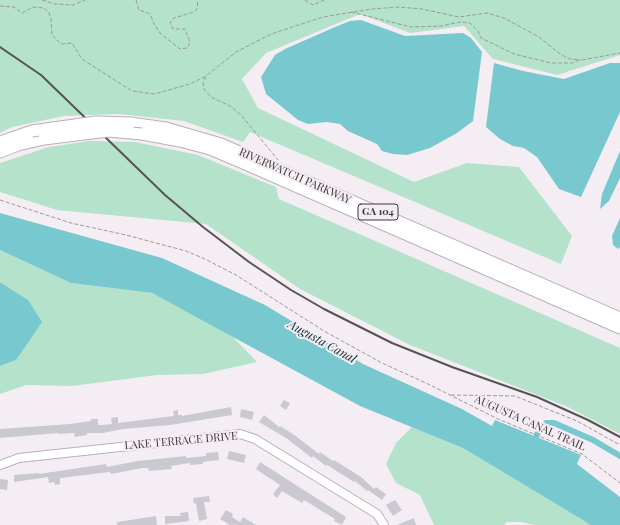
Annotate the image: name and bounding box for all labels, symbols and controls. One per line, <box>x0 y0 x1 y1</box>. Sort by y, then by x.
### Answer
street label: RIVERWATCH PARKWAY <box>237 145 353 207</box>
road number: GA 104 <box>358 204 398 220</box>
water label: Augusta Canal <box>286 317 358 367</box>
street label: AUGUSTA CANAL TRAIL <box>472 393 588 453</box>
street label: LAKE TERRACE DRIVE <box>124 429 238 453</box>

